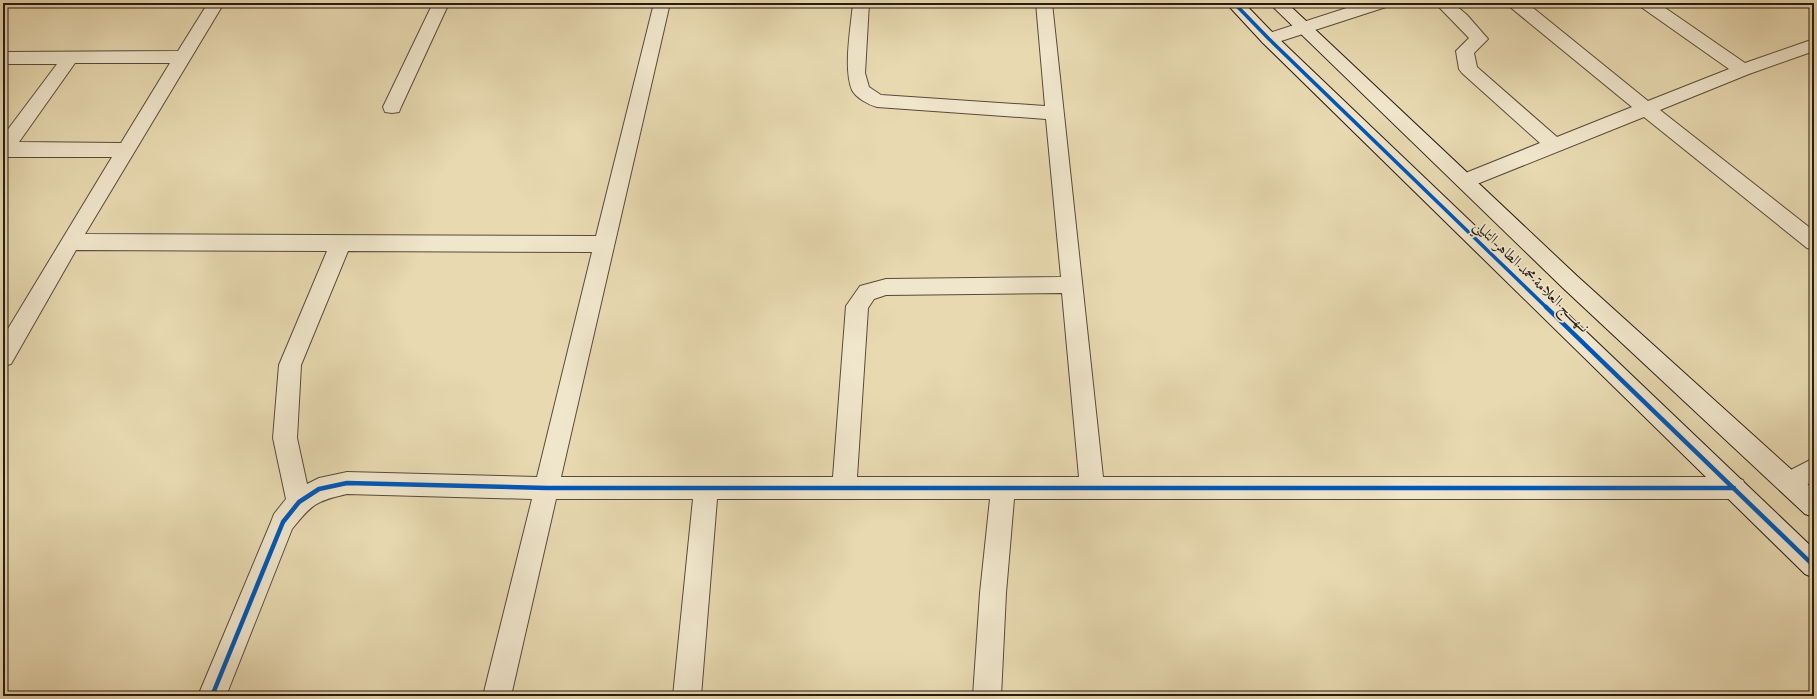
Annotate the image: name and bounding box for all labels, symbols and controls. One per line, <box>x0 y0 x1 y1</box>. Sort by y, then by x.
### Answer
street label: نــهــــج العلامة محمد الطاهر التليلي <box>1467 216 1594 340</box>

